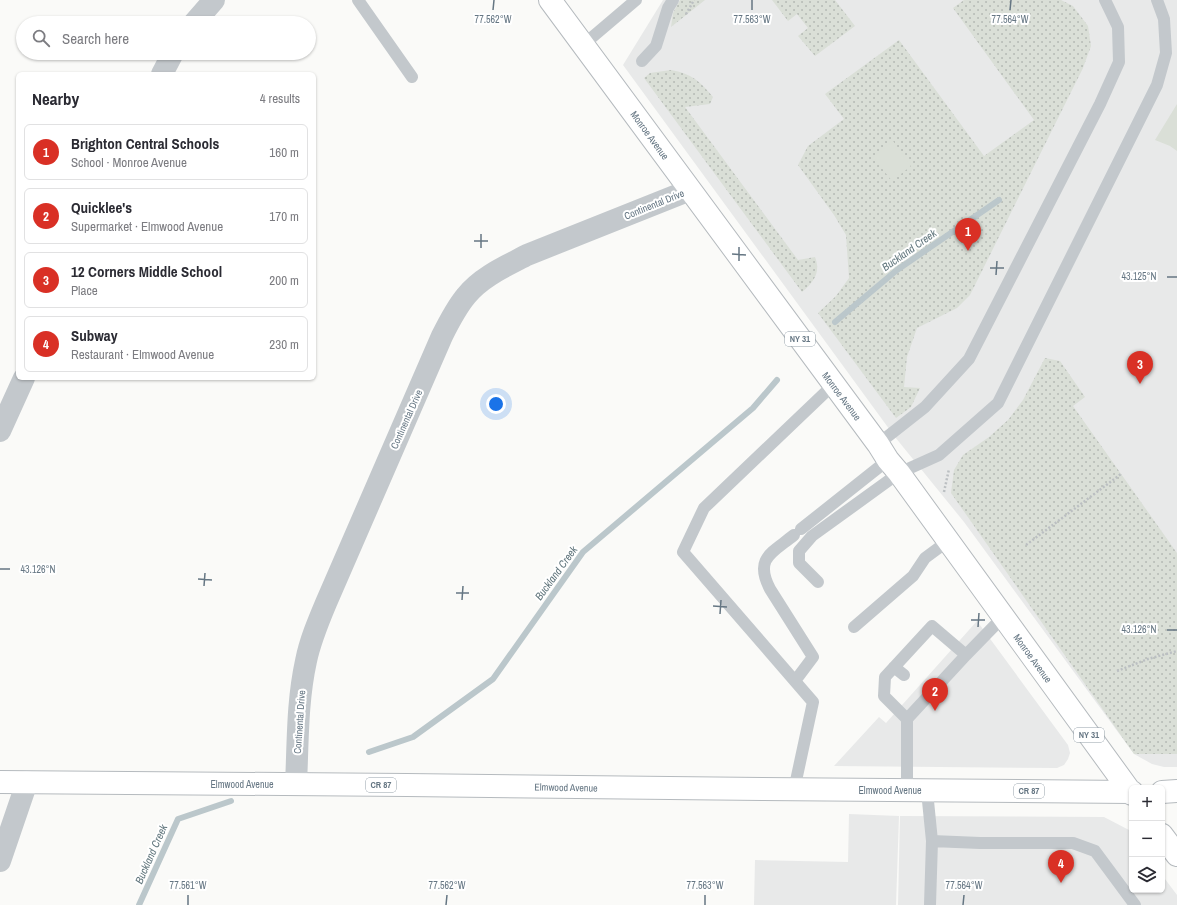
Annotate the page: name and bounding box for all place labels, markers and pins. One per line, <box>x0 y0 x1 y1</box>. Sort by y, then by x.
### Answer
pin: 1 <box>955 218 981 251</box>
pin: 3 <box>1127 351 1153 384</box>
pin: 2 <box>922 678 948 711</box>
pin: 4 <box>1048 850 1074 883</box>

